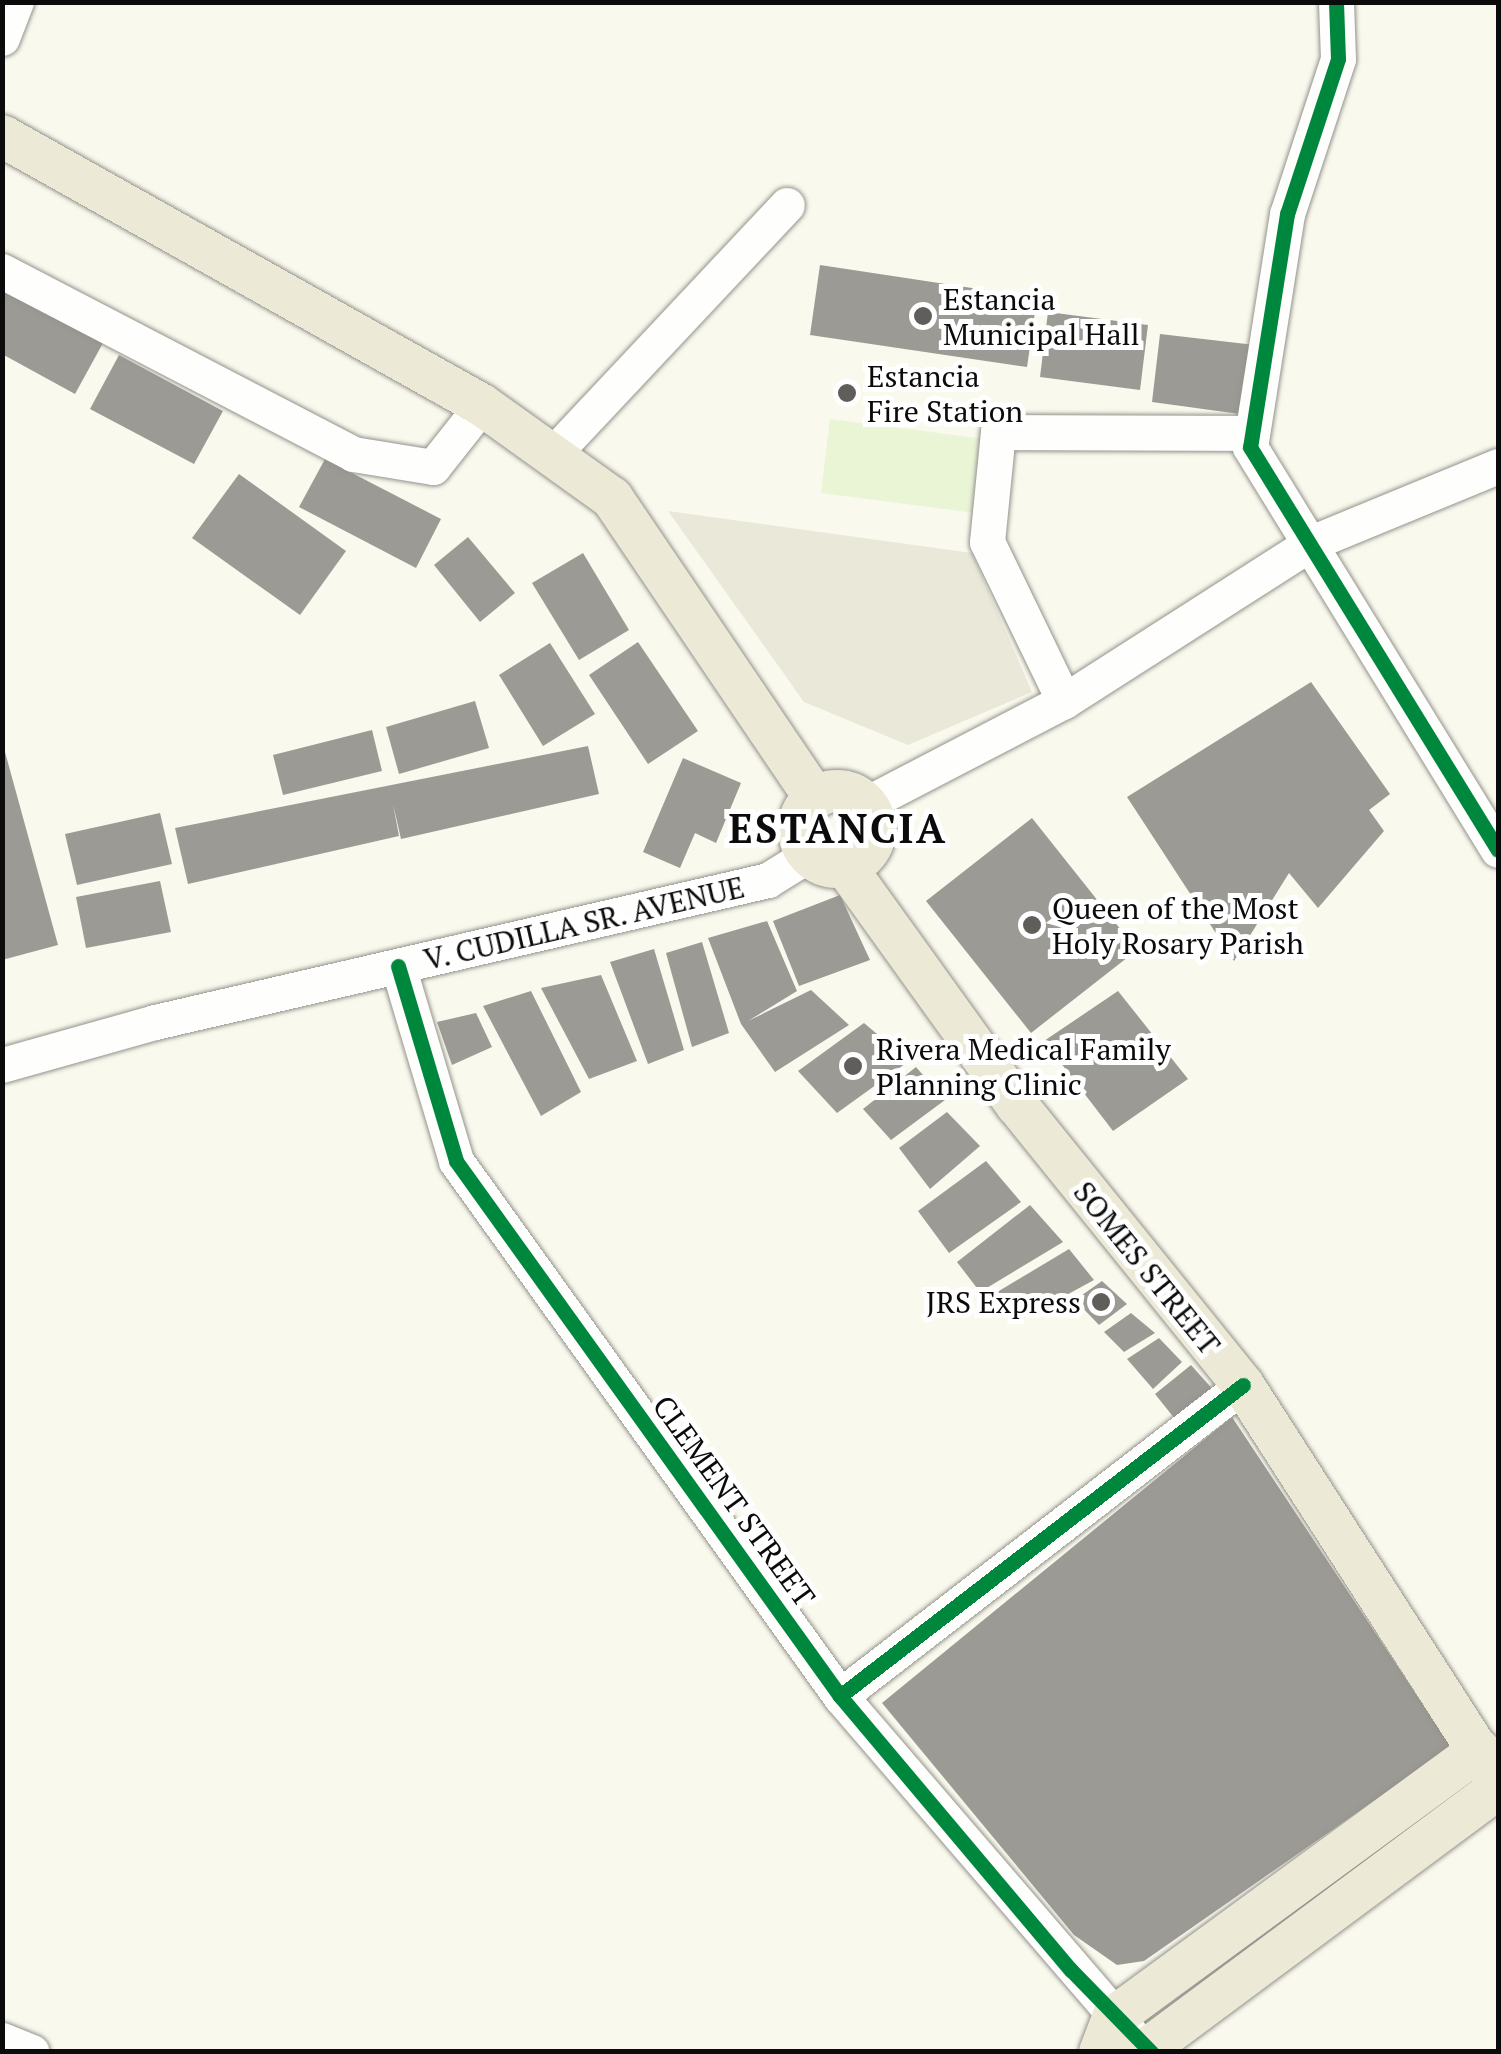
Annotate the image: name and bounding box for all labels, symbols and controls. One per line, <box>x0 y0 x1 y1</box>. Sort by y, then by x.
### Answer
place label: Estancia Municipal Hall <box>943 281 1140 352</box>
marker: Estancia Municipal Hall <box>912 305 934 327</box>
place label: Estancia Fire Station <box>867 358 1023 428</box>
marker: Estancia Fire Station <box>836 382 858 404</box>
district label: ESTANCIA <box>728 804 948 852</box>
street label: V. CUDILLA SR. AVENUE <box>418 868 750 978</box>
place label: Queen of the Most Holy Rosary Parish <box>1052 890 1304 960</box>
marker: Queen of the Most Holy Rosary Parish <box>1021 914 1043 936</box>
place label: Rivera Medical Family Planning Clinic <box>876 1031 1171 1102</box>
marker: Rivera Medical Family Planning Clinic <box>840 1053 866 1079</box>
street label: SOMES STREET <box>1066 1174 1228 1362</box>
place label: JRS Express <box>926 1284 1081 1320</box>
marker: JRS Express <box>1090 1291 1112 1313</box>
street label: CLEMENT STREET <box>645 1389 823 1613</box>

